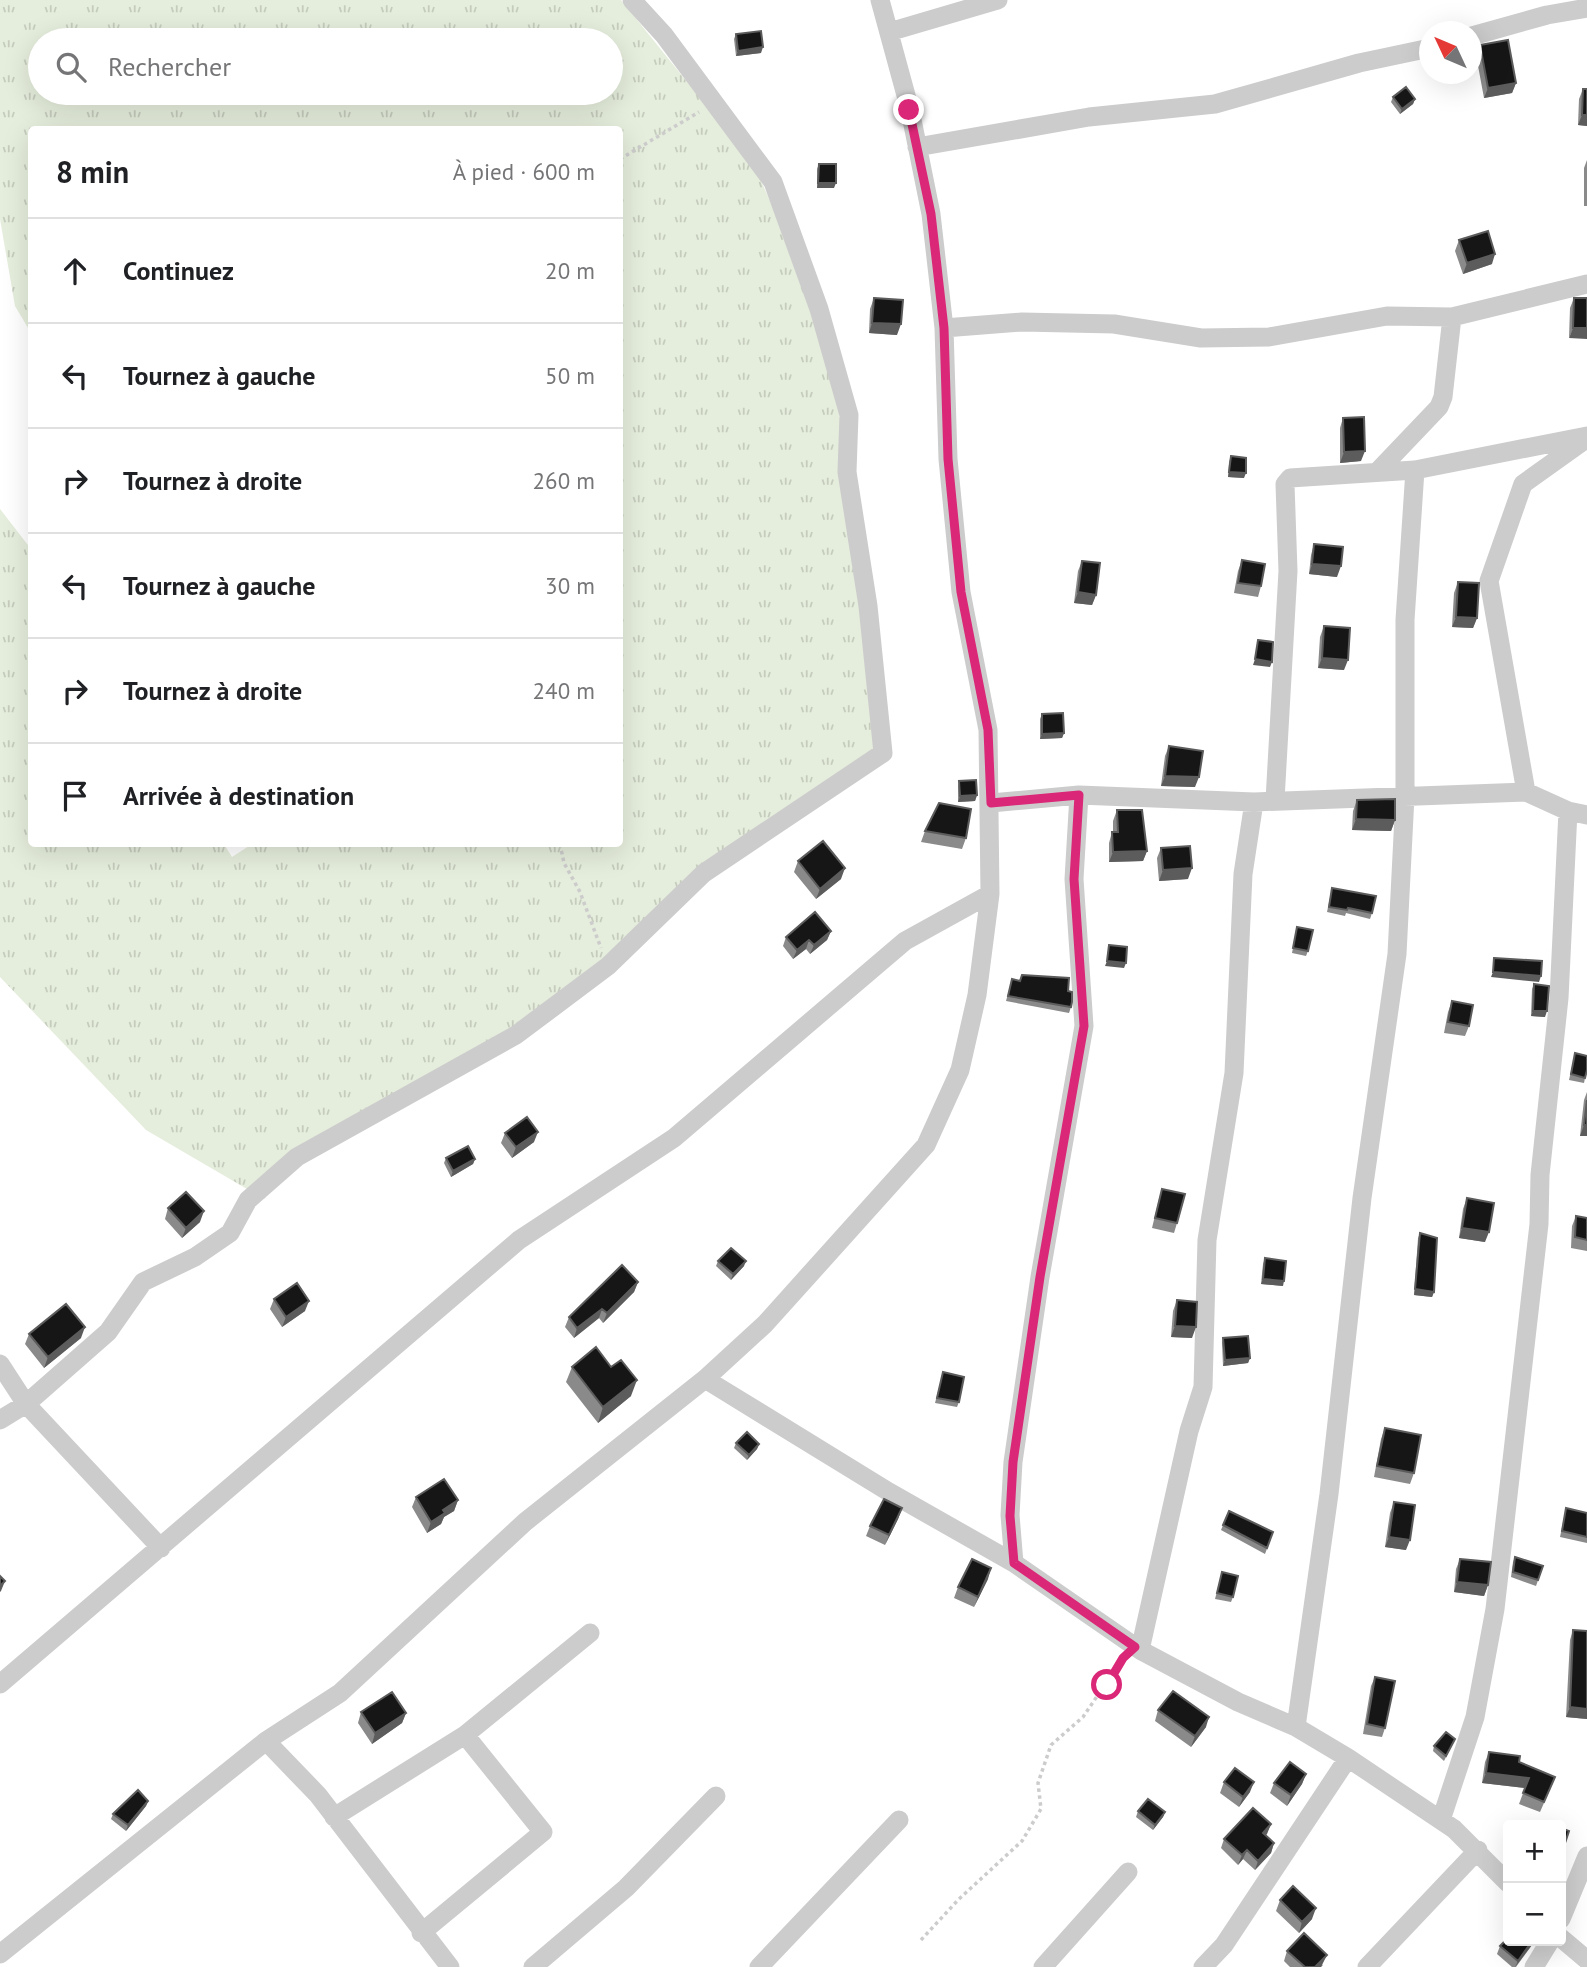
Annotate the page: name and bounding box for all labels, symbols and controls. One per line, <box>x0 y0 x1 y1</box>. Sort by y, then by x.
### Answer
north arrow <box>1419 21 1482 84</box>
search box <box>28 28 623 105</box>
icon: search <box>52 48 90 86</box>
text: Rechercher <box>108 50 231 83</box>
route end <box>893 94 924 125</box>
text: 8 min <box>56 152 129 191</box>
text: À pied · 600 m <box>453 157 595 186</box>
icon: ahead <box>56 252 94 290</box>
text: Continuez <box>123 254 234 287</box>
text: 20 m <box>545 256 595 285</box>
icon: left <box>56 357 94 395</box>
text: Tournez à gauche <box>123 359 315 392</box>
text: 50 m <box>545 361 595 390</box>
icon: right <box>56 462 94 500</box>
text: Tournez à droite <box>123 464 302 497</box>
text: 260 m <box>533 466 595 495</box>
icon: left <box>56 567 94 605</box>
text: Tournez à gauche <box>123 569 315 602</box>
text: 30 m <box>545 571 595 600</box>
icon: right <box>56 672 94 710</box>
text: Tournez à droite <box>123 674 302 707</box>
text: 240 m <box>533 676 595 705</box>
icon: arrive <box>56 777 94 815</box>
text: Arrivée à destination <box>123 779 354 812</box>
route start <box>1091 1669 1122 1700</box>
map controls <box>1503 1820 1566 1946</box>
button: + <box>1503 1820 1566 1883</box>
button: − <box>1503 1883 1566 1946</box>

